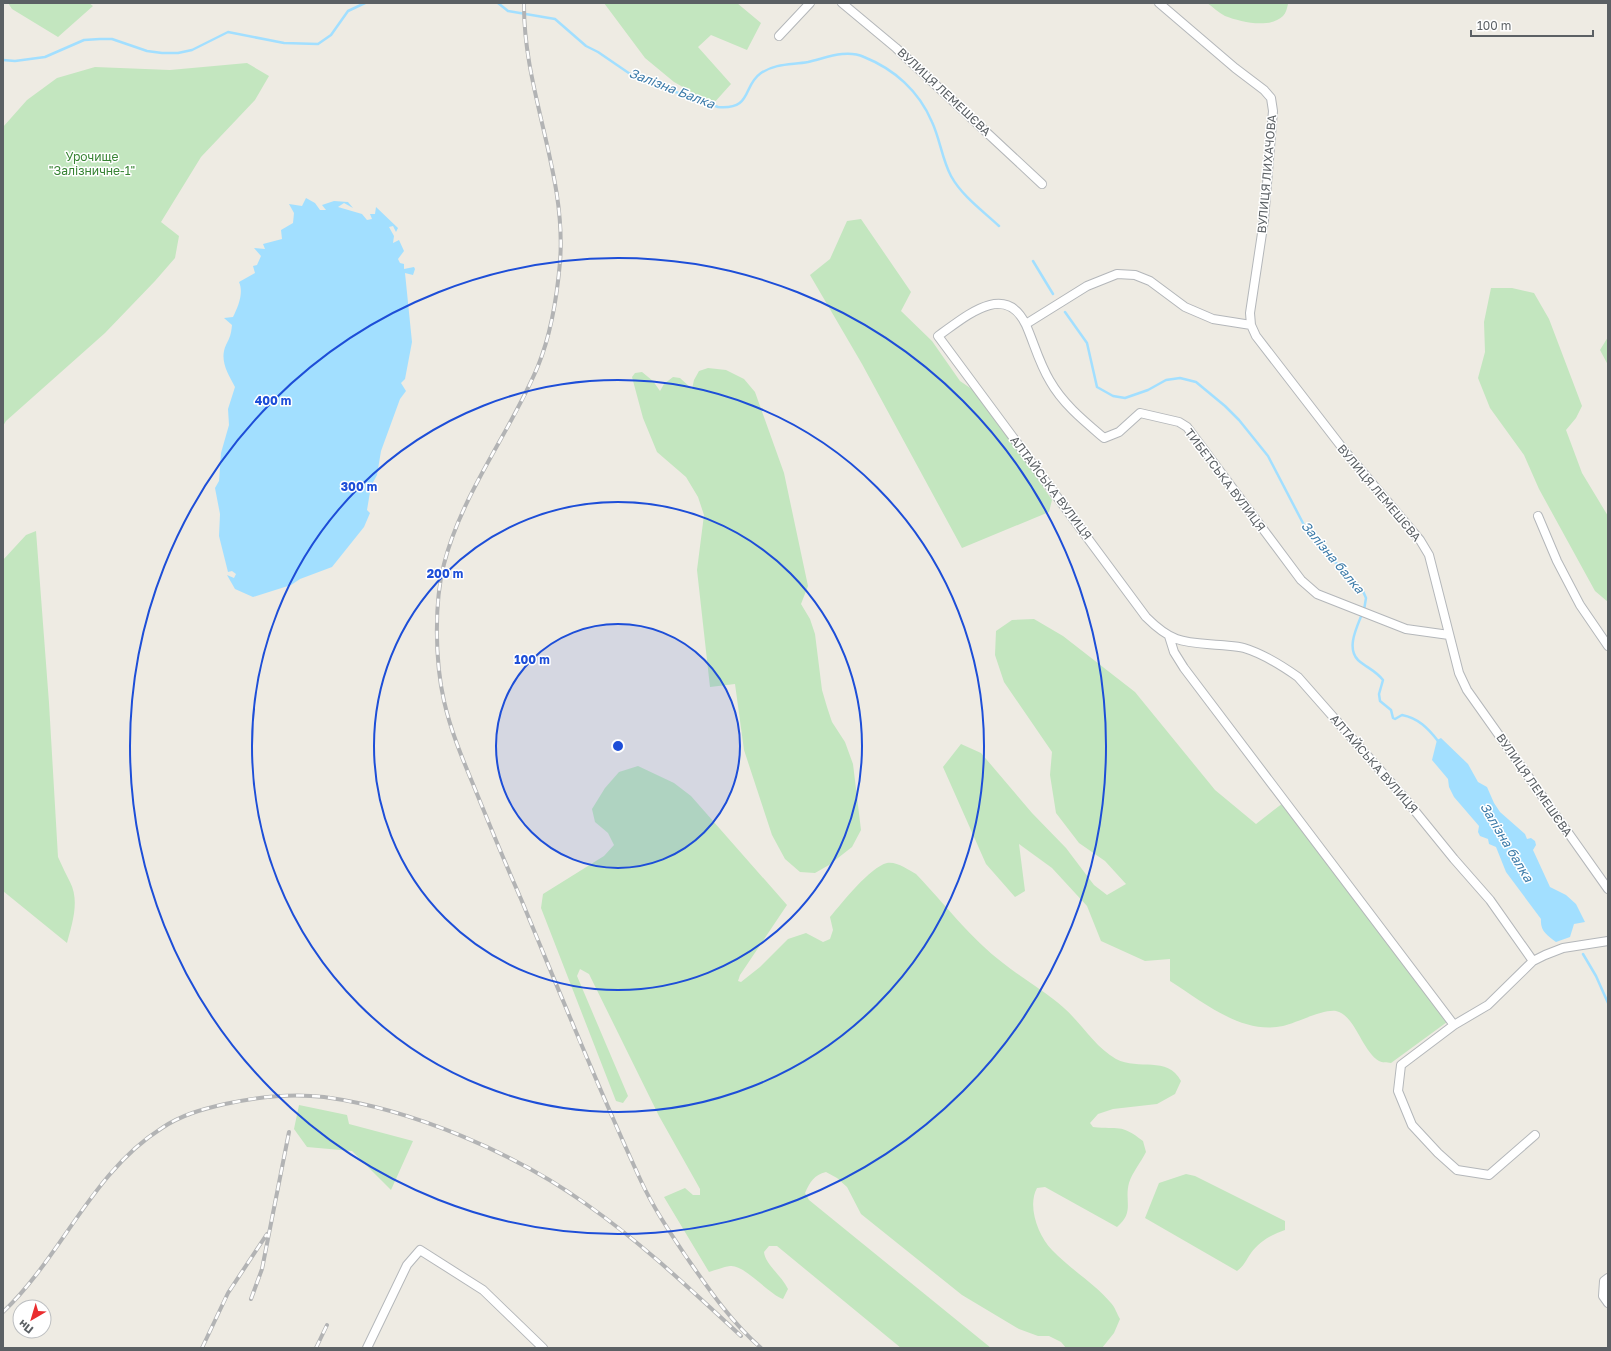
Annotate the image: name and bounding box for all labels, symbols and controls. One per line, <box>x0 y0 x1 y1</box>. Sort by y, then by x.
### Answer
scale bar <box>1471 12 1593 38</box>
text: 100 m <box>1477 18 1511 33</box>
street label: ВУЛИЦЯ ЛЕМЕШЄВА <box>895 44 994 139</box>
water label: Залізна Балка <box>627 64 718 112</box>
street label: ВУЛИЦЯ ЛИХАЧОВА <box>1254 114 1279 234</box>
park label: Урочище "Залізничне-1" <box>49 149 135 178</box>
text: 400 m <box>255 393 291 408</box>
street label: ТИБЕТСЬКА ВУЛИЦЯ <box>1182 425 1269 534</box>
street label: АЛТАЙСЬКА ВУЛИЦЯ <box>1007 433 1095 543</box>
street label: ВУЛИЦЯ ЛЕМЕШЄВА <box>1334 441 1424 544</box>
text: 300 m <box>341 479 377 494</box>
water label: Залізна балка <box>1298 518 1368 597</box>
text: 200 m <box>427 566 463 581</box>
text: 100 m <box>514 652 550 667</box>
street label: АЛТАЙСЬКА ВУЛИЦЯ <box>1327 711 1421 816</box>
street label: ВУЛИЦЯ ЛЕМЕШЄВА <box>1493 730 1576 839</box>
centre of rings <box>611 739 625 753</box>
water label: Залізна балка <box>1477 800 1537 885</box>
north arrow <box>12 1299 52 1339</box>
text: Пн <box>15 1317 35 1337</box>

